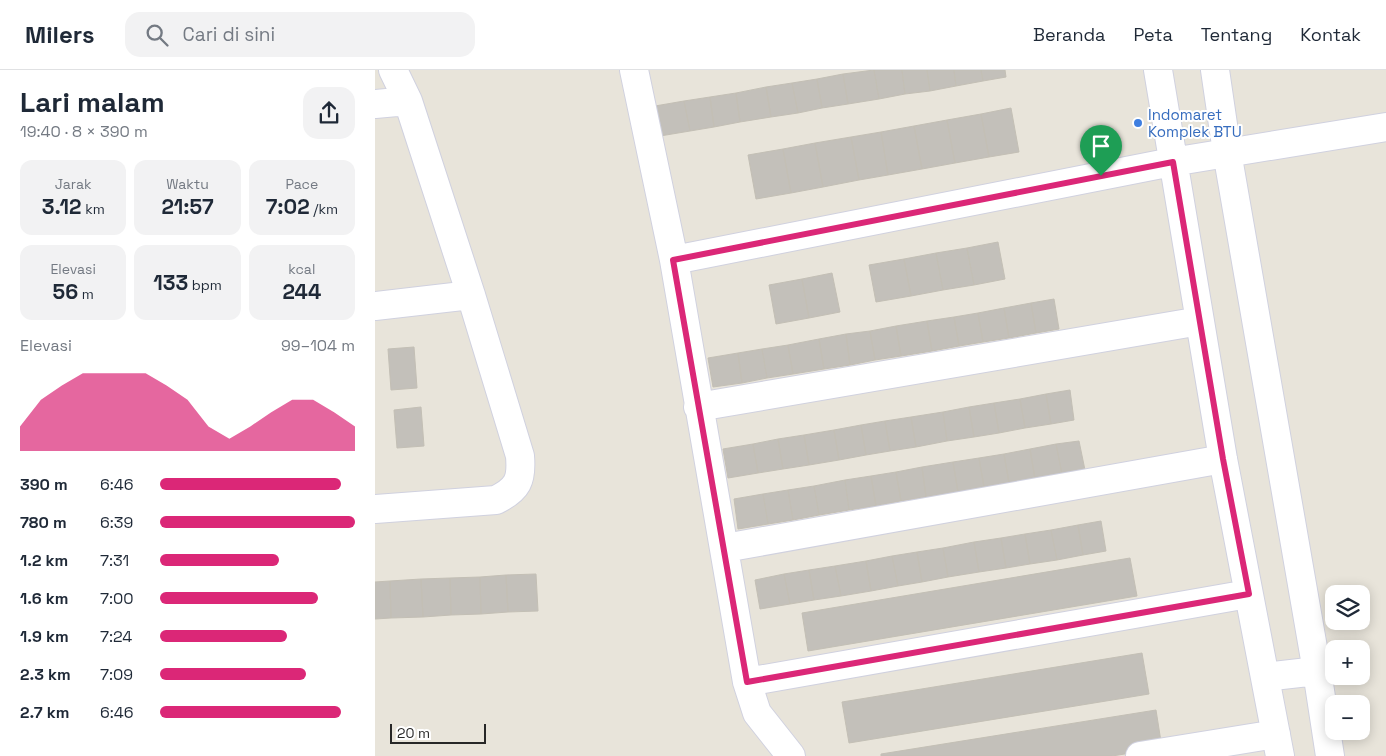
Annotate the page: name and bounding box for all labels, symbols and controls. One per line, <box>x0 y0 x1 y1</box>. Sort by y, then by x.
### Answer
search box <box>125 12 475 57</box>
text: Milers <box>25 19 95 50</box>
icon: search <box>143 21 171 49</box>
text: Cari di sini <box>183 22 275 47</box>
text: Beranda <box>1033 23 1105 46</box>
text: Peta <box>1133 23 1173 46</box>
text: Tentang <box>1201 23 1272 46</box>
text: Kontak <box>1300 23 1361 46</box>
text: Lari malam <box>20 84 165 120</box>
button: share <box>303 87 355 139</box>
place label: Indomaret Komplek BTU <box>1148 105 1242 141</box>
marker: Indomaret Komplek BTU <box>1132 117 1144 129</box>
text: 19:40 · 8 × 390 m <box>20 121 148 142</box>
pin <box>1080 125 1122 176</box>
icon: arrive <box>1087 132 1115 160</box>
text: Jarak <box>55 175 91 193</box>
text: Waktu <box>166 175 209 193</box>
text: Pace <box>285 175 318 193</box>
text: 3.12 <box>42 193 82 220</box>
text: 21:57 <box>161 193 214 220</box>
text: 7:02 <box>266 193 310 220</box>
text: km <box>82 200 105 218</box>
text: /km <box>310 200 338 218</box>
text: Elevasi <box>50 260 96 278</box>
text: kcal <box>288 260 315 278</box>
text: 133 <box>153 269 188 296</box>
text: bpm <box>188 276 222 294</box>
text: 56 <box>53 278 78 305</box>
text: 244 <box>282 278 321 305</box>
text: m <box>78 285 94 303</box>
text: Elevasi <box>20 335 72 356</box>
text: 99–104 m <box>281 335 355 356</box>
text: 390 m <box>20 474 68 495</box>
text: 6:46 <box>100 474 134 495</box>
text: 780 m <box>20 512 67 533</box>
text: 6:39 <box>100 512 133 533</box>
text: 1.2 km <box>20 550 68 571</box>
text: 7:31 <box>100 550 129 571</box>
map controls <box>1325 585 1370 740</box>
button: layers <box>1325 585 1370 630</box>
text: 1.6 km <box>20 588 68 609</box>
text: 7:00 <box>100 588 134 609</box>
text: 1.9 km <box>20 626 69 647</box>
text: 7:24 <box>100 626 132 647</box>
button: + <box>1325 640 1370 685</box>
text: 2.3 km <box>20 664 71 685</box>
text: 7:09 <box>100 664 133 685</box>
button: − <box>1325 695 1370 740</box>
text: 2.7 km <box>20 702 69 723</box>
text: 6:46 <box>100 702 134 723</box>
scale bar <box>390 721 486 744</box>
text: 20 m <box>397 724 430 742</box>

